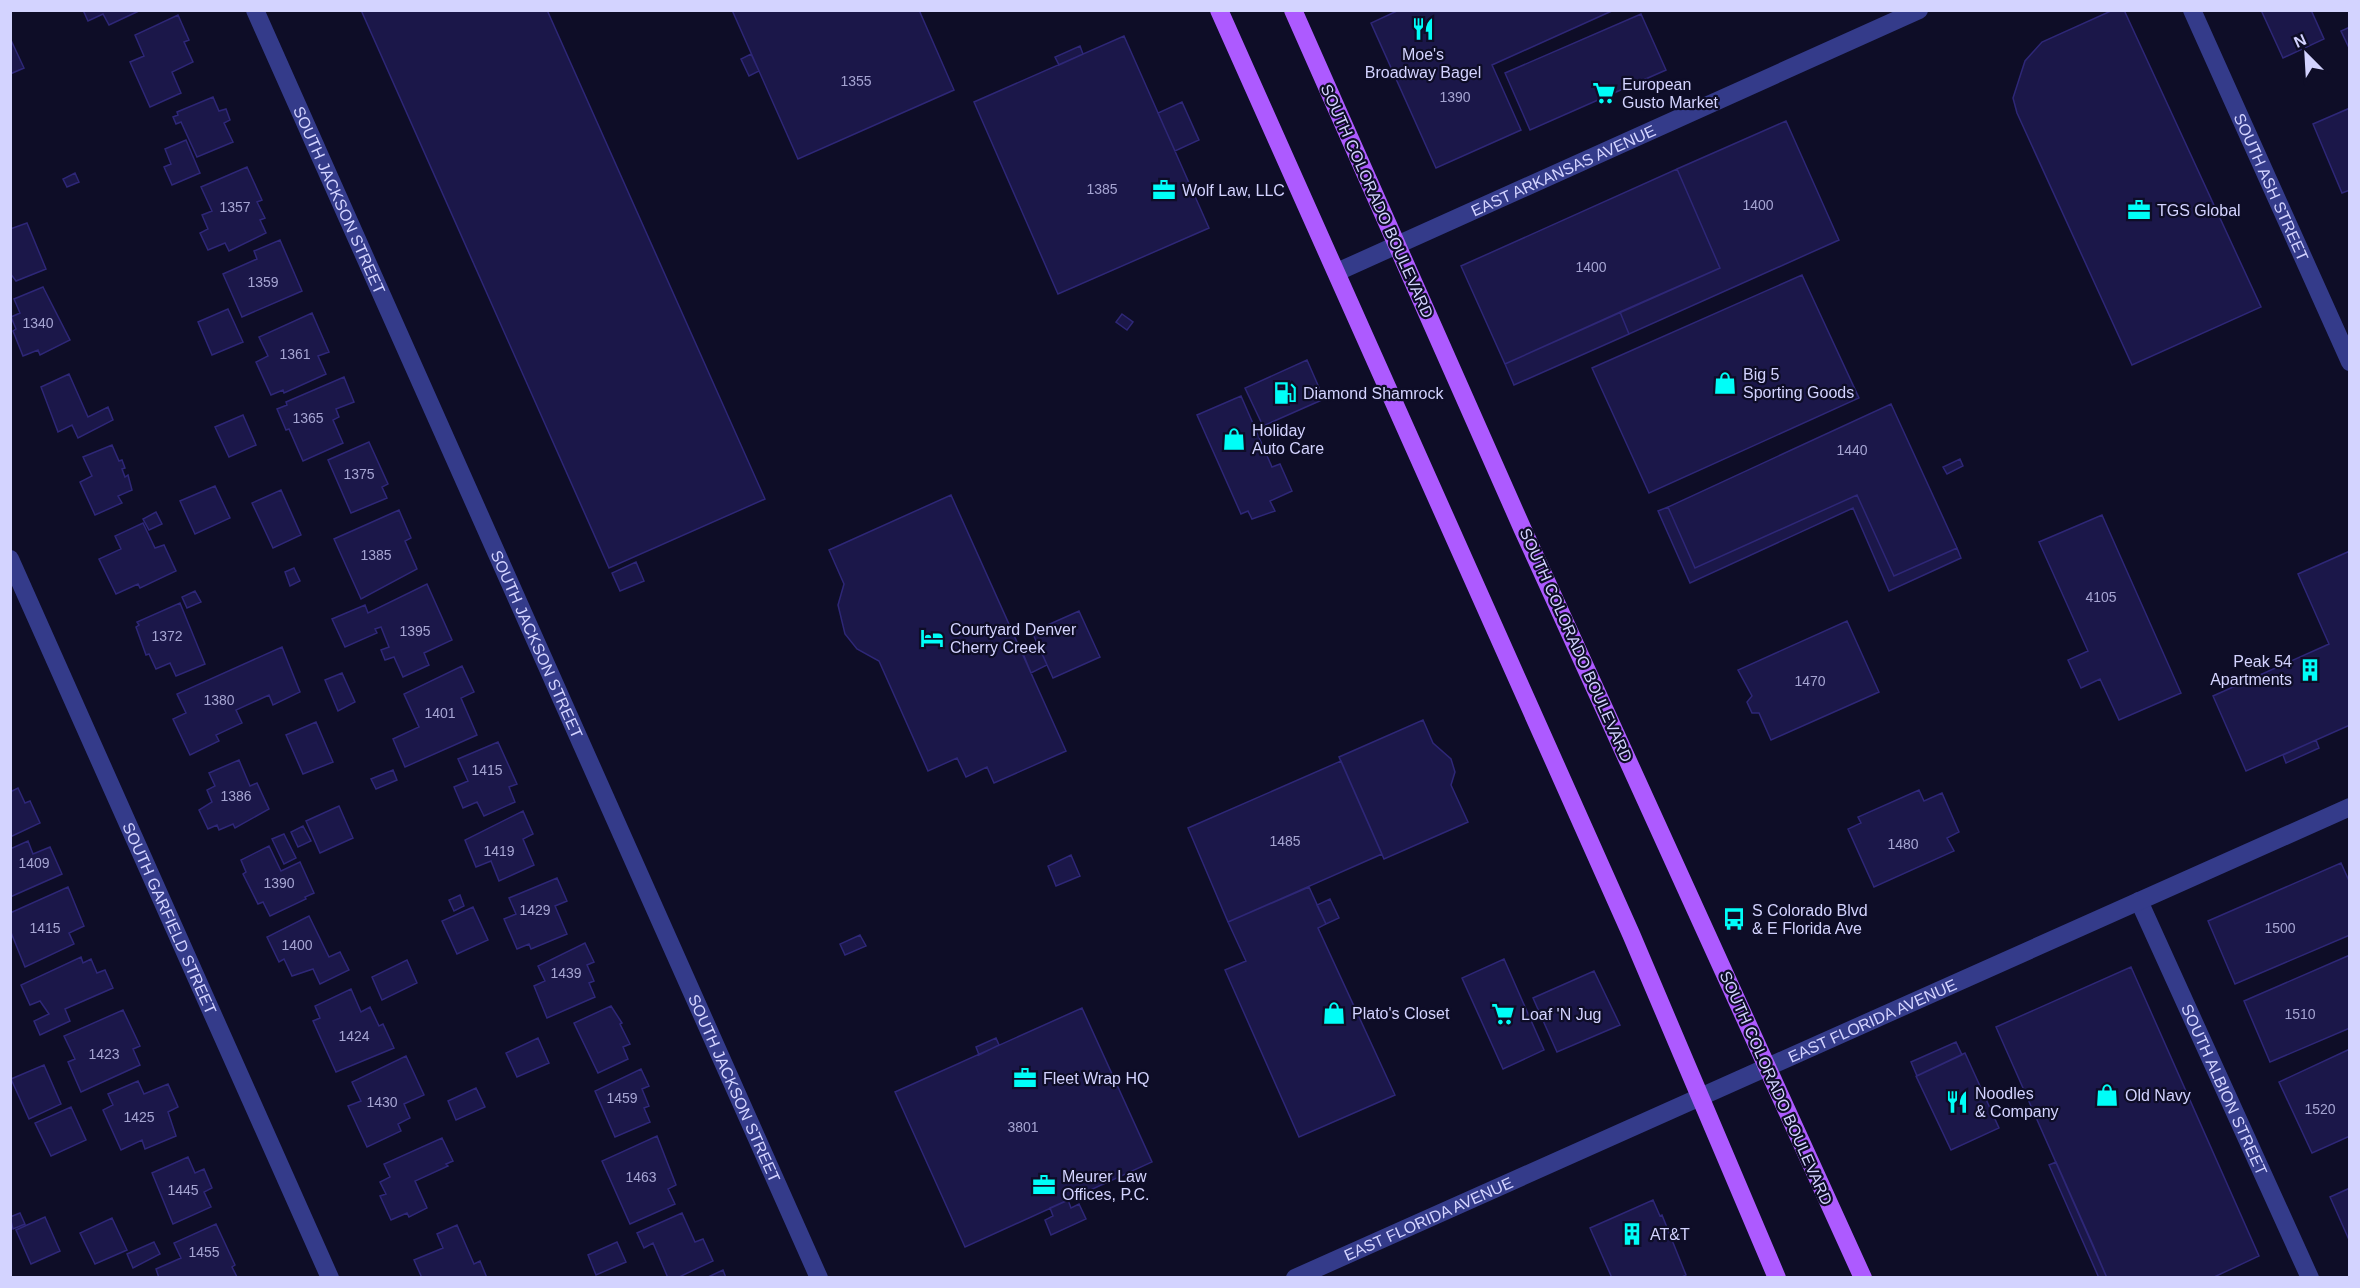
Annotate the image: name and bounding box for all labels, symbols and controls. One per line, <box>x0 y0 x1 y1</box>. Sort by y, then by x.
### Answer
restaurant icon: Moe's Broadway Bagel <box>1410 16 1436 42</box>
north arrow <box>2276 24 2336 84</box>
text: N <box>2291 31 2309 51</box>
place label: Moe's Broadway Bagel <box>1365 46 1481 81</box>
house number: 1355 <box>840 73 872 89</box>
place label: European Gusto Market <box>1622 76 1719 111</box>
supermarket icon: European Gusto Market <box>1591 80 1617 106</box>
street label: SOUTH COLORADO BOULEVARD <box>1318 82 1436 320</box>
house number: 1390 <box>1439 89 1471 105</box>
street label: SOUTH JACKSON STREET <box>290 104 389 297</box>
street label: SOUTH ASH STREET <box>2231 110 2312 264</box>
street label: EAST ARKANSAS AVENUE <box>1468 121 1658 219</box>
office icon: Wolf Law, LLC <box>1151 177 1177 203</box>
house number: 1385 <box>1086 181 1118 197</box>
place label: Wolf Law, LLC <box>1182 182 1285 199</box>
house number: 1400 <box>1742 197 1774 213</box>
office icon: TGS Global <box>2126 197 2152 223</box>
house number: 1357 <box>219 199 251 215</box>
place label: TGS Global <box>2157 202 2241 219</box>
house number: 1400 <box>1575 259 1607 275</box>
house number: 1359 <box>247 274 279 290</box>
house number: 1340 <box>22 315 54 331</box>
house number: 1361 <box>279 346 311 362</box>
place label: Big 5 Sporting Goods <box>1743 366 1854 401</box>
shop icon: Big 5 Sporting Goods <box>1712 370 1738 396</box>
fuel station icon: Diamond Shamrock <box>1272 380 1298 406</box>
place label: Diamond Shamrock <box>1303 385 1445 402</box>
house number: 1365 <box>292 410 324 426</box>
place label: Holiday Auto Care <box>1252 422 1324 457</box>
shop icon: Holiday Auto Care <box>1221 426 1247 452</box>
house number: 1440 <box>1836 442 1868 458</box>
house number: 1375 <box>343 466 375 482</box>
street label: SOUTH COLORADO BOULEVARD <box>1517 526 1635 764</box>
house number: 1385 <box>360 547 392 563</box>
street label: SOUTH JACKSON STREET <box>488 548 586 741</box>
house number: 4105 <box>2085 589 2117 605</box>
place label: Courtyard Denver Cherry Creek <box>950 621 1077 656</box>
house number: 1395 <box>399 623 431 639</box>
hotel icon: Courtyard Denver Cherry Creek <box>919 625 945 651</box>
house number: 1372 <box>151 628 183 644</box>
place label: Peak 54 Apartments <box>2210 653 2292 688</box>
building icon: Peak 54 Apartments <box>2297 657 2323 683</box>
house number: 1470 <box>1794 673 1826 689</box>
house number: 1380 <box>203 692 235 708</box>
house number: 1401 <box>424 705 456 721</box>
house number: 1415 <box>471 762 503 778</box>
house number: 1386 <box>220 788 252 804</box>
street label: SOUTH GARFIELD STREET <box>120 820 220 1017</box>
house number: 1485 <box>1269 833 1301 849</box>
house number: 1480 <box>1887 836 1919 852</box>
house number: 1419 <box>483 843 515 859</box>
house number: 1409 <box>18 855 50 871</box>
house number: 1390 <box>263 875 295 891</box>
house number: 1429 <box>519 902 551 918</box>
place label: S Colorado Blvd & E Florida Ave <box>1752 902 1868 937</box>
bus stop icon: S Colorado Blvd & E Florida Ave <box>1721 906 1747 932</box>
house number: 1415 <box>29 920 61 936</box>
house number: 1500 <box>2264 920 2296 936</box>
house number: 1400 <box>281 937 313 953</box>
house number: 1439 <box>550 965 582 981</box>
street label: SOUTH COLORADO BOULEVARD <box>1717 969 1835 1207</box>
street label: EAST FLORIDA AVENUE <box>1785 975 1959 1065</box>
street label: SOUTH JACKSON STREET <box>685 992 784 1185</box>
shop icon: Plato's Closet <box>1321 1000 1347 1026</box>
supermarket icon: Loaf 'N Jug <box>1490 1001 1516 1027</box>
street label: SOUTH ALBION STREET <box>2178 1001 2271 1178</box>
place label: Plato's Closet <box>1352 1005 1450 1022</box>
place label: Loaf 'N Jug <box>1521 1006 1601 1023</box>
house number: 1510 <box>2284 1006 2316 1022</box>
house number: 1424 <box>338 1028 370 1044</box>
house number: 1423 <box>88 1046 120 1062</box>
office icon: Fleet Wrap HQ <box>1012 1065 1038 1091</box>
place label: Fleet Wrap HQ <box>1043 1070 1149 1087</box>
shop icon: Old Navy <box>2094 1082 2120 1108</box>
place label: Noodles & Company <box>1975 1085 2059 1120</box>
place label: Old Navy <box>2125 1087 2191 1104</box>
restaurant icon: Noodles & Company <box>1944 1089 1970 1115</box>
house number: 1459 <box>606 1090 638 1106</box>
house number: 1430 <box>366 1094 398 1110</box>
house number: 1520 <box>2304 1101 2336 1117</box>
house number: 1425 <box>123 1109 155 1125</box>
house number: 3801 <box>1007 1119 1039 1135</box>
place label: Meurer Law Offices, P.C. <box>1062 1168 1149 1203</box>
house number: 1463 <box>625 1169 657 1185</box>
office icon: Meurer Law Offices, P.C. <box>1031 1172 1057 1198</box>
street label: EAST FLORIDA AVENUE <box>1341 1173 1515 1263</box>
house number: 1445 <box>167 1182 199 1198</box>
building icon: AT&T <box>1619 1221 1645 1247</box>
place label: AT&T <box>1650 1226 1690 1243</box>
house number: 1455 <box>188 1244 220 1260</box>

